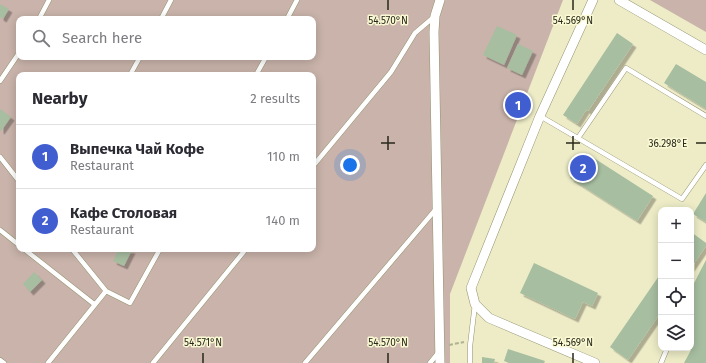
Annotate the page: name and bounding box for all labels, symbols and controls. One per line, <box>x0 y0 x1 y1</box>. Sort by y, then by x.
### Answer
text: 54.570°N <box>368 15 408 27</box>
text: 54.569°N <box>553 15 593 27</box>
search box <box>16 16 316 60</box>
icon: search <box>30 27 52 49</box>
text: Search here <box>62 29 142 47</box>
text: Nearby <box>32 88 87 109</box>
pin: 1 <box>505 90 531 120</box>
text: 2 results <box>250 91 300 106</box>
text: 36.298°E <box>649 138 687 150</box>
text: Выпечка Чай Кофе <box>70 140 204 158</box>
text: 1 <box>42 149 48 164</box>
text: 110 m <box>267 149 300 164</box>
pin: 2 <box>570 153 596 183</box>
your location <box>340 155 360 175</box>
text: Restaurant <box>70 158 134 173</box>
text: Кафе Столовая <box>70 204 177 222</box>
map controls <box>658 207 694 351</box>
button: + <box>658 207 694 243</box>
text: 2 <box>42 213 48 228</box>
text: 140 m <box>266 213 300 228</box>
text: Restaurant <box>70 222 134 237</box>
button: − <box>658 243 694 279</box>
button: locate <box>658 279 694 315</box>
button: layers <box>658 315 694 351</box>
text: 54.571°N <box>184 337 222 349</box>
text: 54.570°N <box>368 337 408 349</box>
text: 54.569°N <box>553 337 593 349</box>

